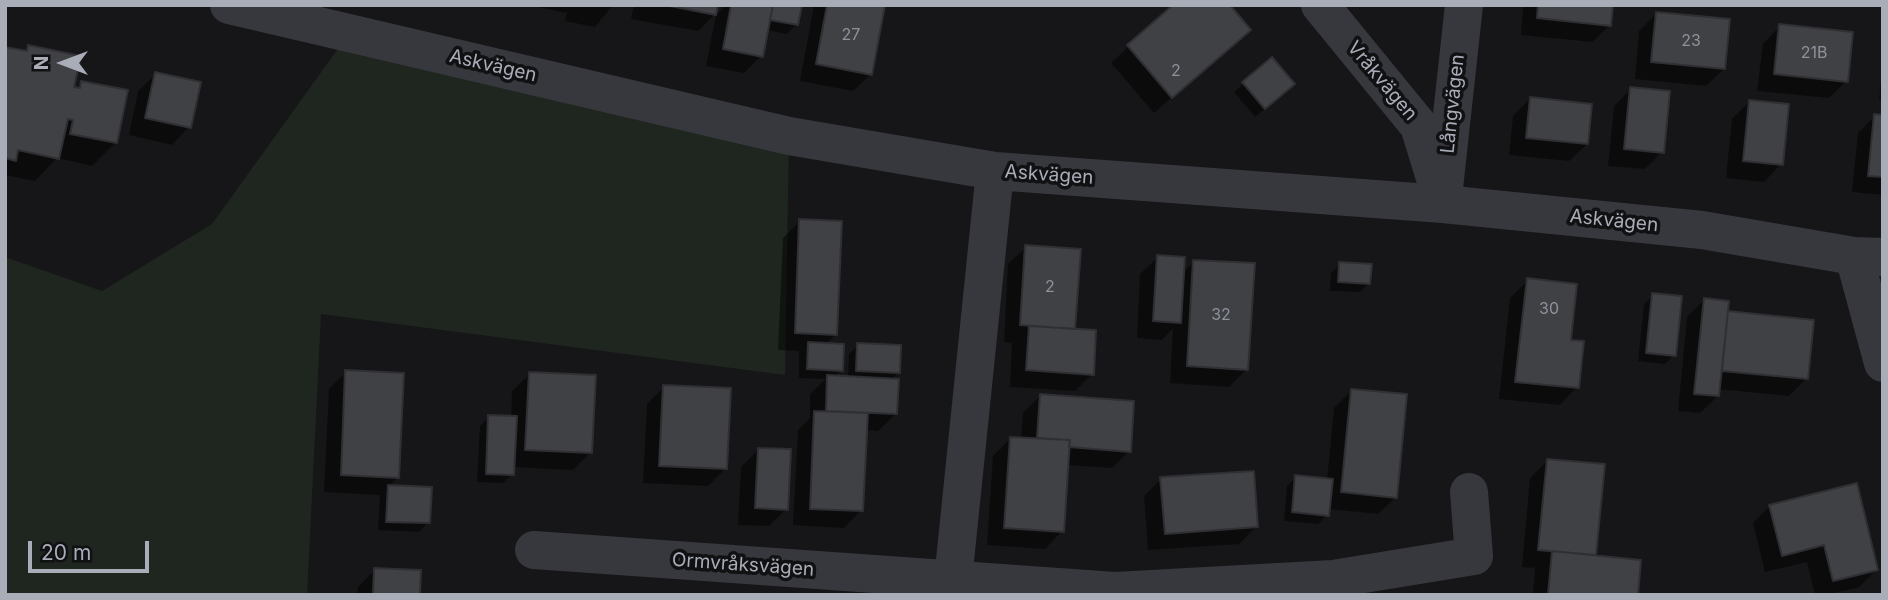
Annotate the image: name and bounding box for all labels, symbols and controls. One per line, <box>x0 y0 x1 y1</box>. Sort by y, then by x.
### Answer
house number: 27 <box>842 25 860 45</box>
north arrow <box>28 28 98 98</box>
house number: 23 <box>1681 31 1701 51</box>
street label: Vråkvägen <box>1342 37 1422 125</box>
house number: 21B <box>1801 43 1827 63</box>
street label: Askvägen <box>447 45 539 87</box>
street label: Långvägen <box>1436 53 1470 155</box>
text: N <box>30 56 53 70</box>
house number: 2 <box>1171 61 1181 81</box>
street label: Askvägen <box>1004 161 1094 189</box>
street label: Askvägen <box>1569 205 1659 237</box>
house number: 2 <box>1045 277 1055 297</box>
house number: 30 <box>1539 299 1559 319</box>
house number: 32 <box>1211 305 1231 325</box>
scale bar <box>32 526 152 570</box>
text: 20 m <box>41 540 91 565</box>
street label: Ormvråksvägen <box>671 549 815 581</box>

